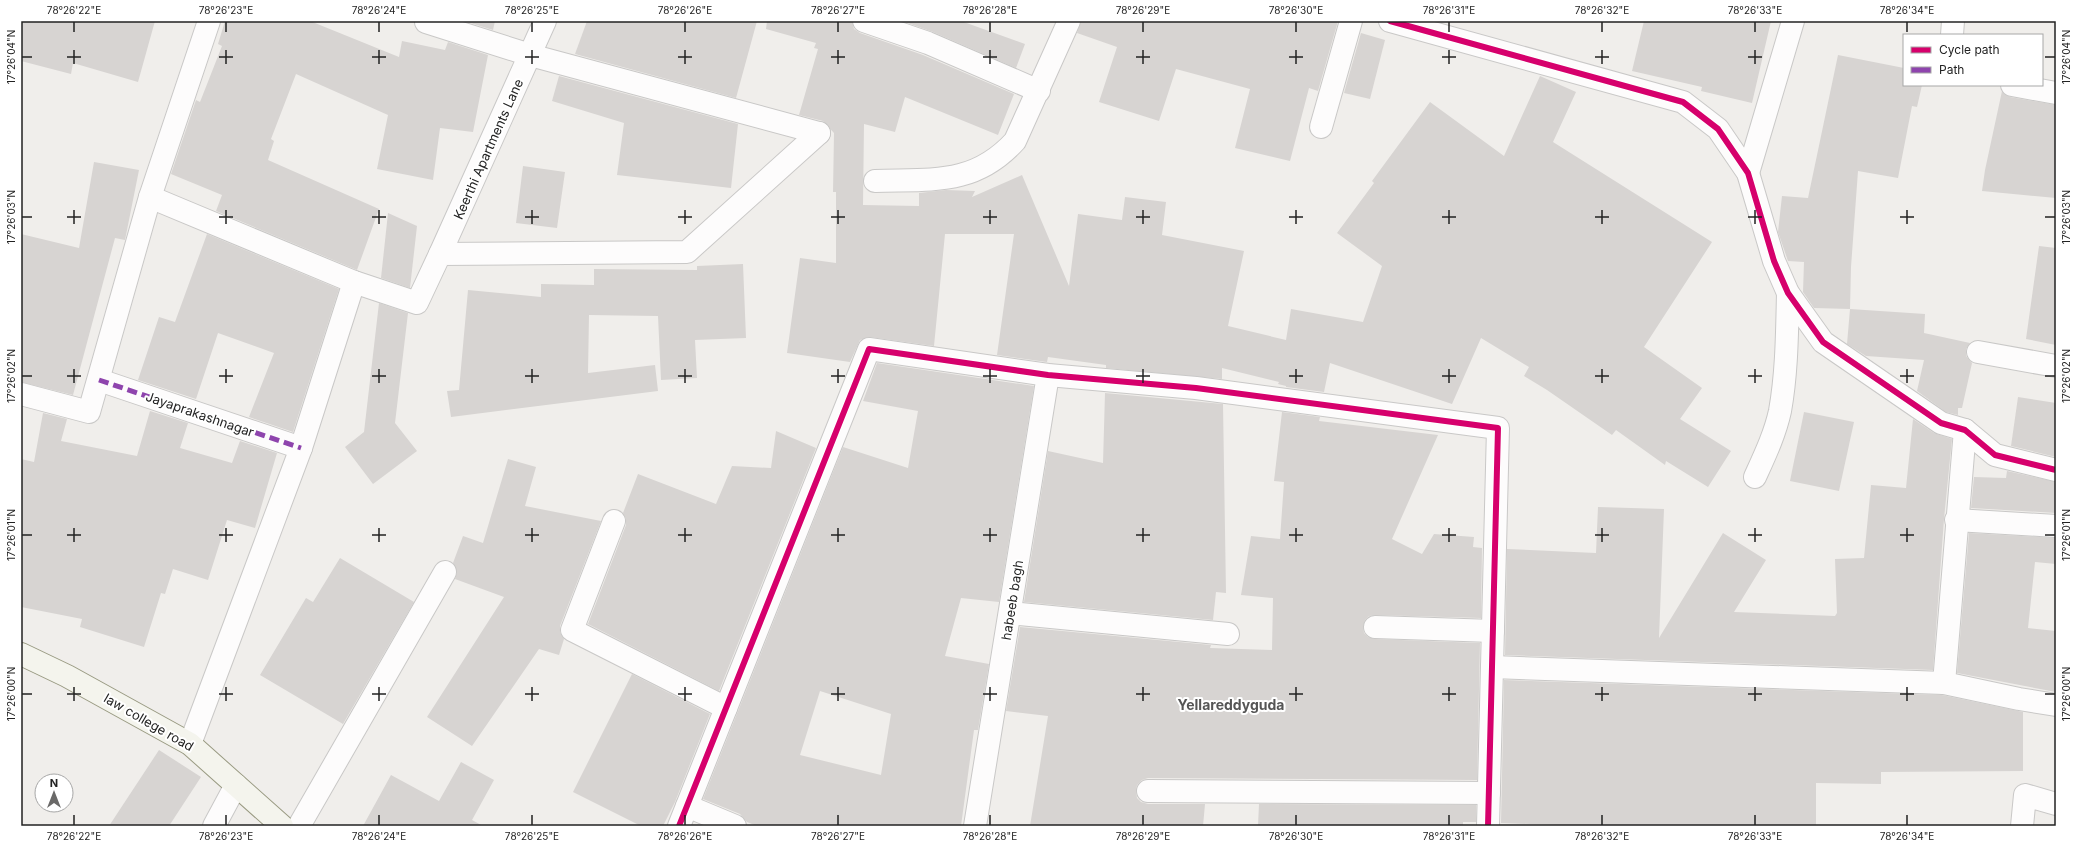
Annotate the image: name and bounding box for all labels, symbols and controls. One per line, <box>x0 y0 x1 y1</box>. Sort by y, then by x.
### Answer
text: 78°26'22"E <box>47 4 101 16</box>
text: 78°26'23"E <box>199 4 253 16</box>
text: 78°26'24"E <box>352 4 406 16</box>
text: 78°26'25"E <box>505 4 559 16</box>
text: 78°26'26"E <box>658 4 712 16</box>
text: 78°26'27"E <box>811 4 865 16</box>
text: 78°26'28"E <box>963 4 1017 16</box>
text: 78°26'29"E <box>1116 4 1170 16</box>
text: 78°26'30"E <box>1269 4 1323 16</box>
text: 78°26'31"E <box>1423 4 1475 16</box>
text: 78°26'32"E <box>1575 4 1629 16</box>
text: 78°26'33"E <box>1728 4 1782 16</box>
text: 78°26'34"E <box>1880 4 1934 16</box>
text: 17°26'04"N <box>5 30 17 84</box>
text: 17°26'04"N <box>2060 30 2072 84</box>
legend <box>1903 34 2043 86</box>
text: Cycle path <box>1939 42 2000 57</box>
text: Path <box>1939 62 1964 77</box>
street label: Keerthi Apartments Lane <box>450 76 526 222</box>
text: 17°26'03"N <box>5 190 17 244</box>
text: 17°26'03"N <box>2060 190 2072 244</box>
text: 17°26'02"N <box>5 349 17 403</box>
text: 17°26'02"N <box>2060 349 2072 403</box>
street label: Jayaprakashnagar <box>144 388 256 440</box>
text: 17°26'01"N <box>5 509 17 561</box>
text: 17°26'01"N <box>2060 509 2072 561</box>
street label: habeeb bagh <box>998 559 1026 641</box>
text: 17°26'00"N <box>5 667 17 721</box>
text: 17°26'00"N <box>2060 667 2072 721</box>
street label: law college road <box>101 690 197 754</box>
district label: Yellareddyguda <box>1178 696 1284 713</box>
north arrow <box>34 773 74 813</box>
text: N <box>50 776 58 790</box>
text: 78°26'22"E <box>47 830 101 842</box>
text: 78°26'23"E <box>199 830 253 842</box>
text: 78°26'24"E <box>352 830 406 842</box>
text: 78°26'25"E <box>505 830 559 842</box>
text: 78°26'26"E <box>658 830 712 842</box>
text: 78°26'27"E <box>811 830 865 842</box>
text: 78°26'28"E <box>963 830 1017 842</box>
text: 78°26'29"E <box>1116 830 1170 842</box>
text: 78°26'30"E <box>1269 830 1323 842</box>
text: 78°26'31"E <box>1423 830 1475 842</box>
text: 78°26'32"E <box>1575 830 1629 842</box>
text: 78°26'33"E <box>1728 830 1782 842</box>
text: 78°26'34"E <box>1880 830 1934 842</box>

